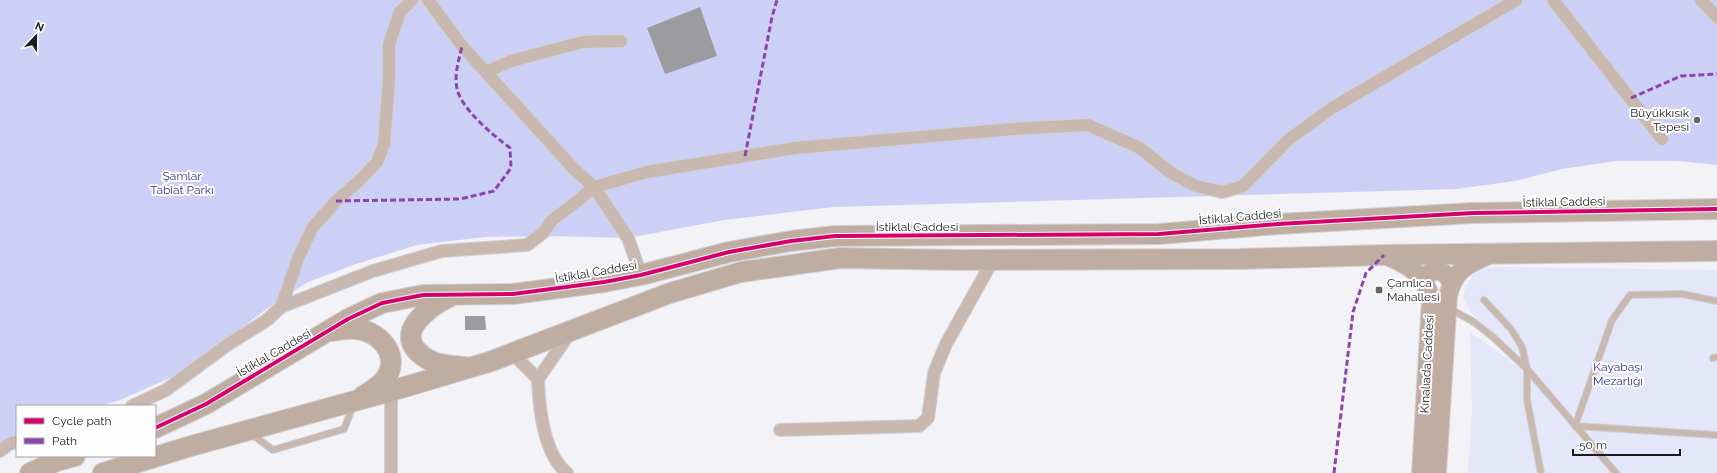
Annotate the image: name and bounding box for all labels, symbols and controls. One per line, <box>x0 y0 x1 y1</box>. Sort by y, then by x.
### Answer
north arrow <box>16 16 56 56</box>
text: N <box>33 20 46 35</box>
place label: Büyükkısık Tepesi <box>1630 106 1690 134</box>
marker: Büyükkısık Tepesi <box>1692 115 1702 125</box>
park label: Şamlar Tabiat Parkı <box>150 169 214 197</box>
street label: İstiklal Caddesi <box>1523 194 1605 210</box>
street label: İstiklal Caddesi <box>1198 206 1282 228</box>
street label: İstiklal Caddesi <box>876 220 958 234</box>
street label: İstiklal Caddesi <box>554 258 638 286</box>
place label: Çamlıca Mahallesi <box>1387 276 1440 304</box>
marker: Çamlıca Mahallesi <box>1374 285 1384 295</box>
street label: Kınalıada Caddesi <box>1417 314 1437 414</box>
street label: İstiklal Caddesi <box>235 326 313 380</box>
park label: Kayabaşı Mezarlığı <box>1593 360 1643 388</box>
legend <box>16 405 156 457</box>
text: Cycle path <box>52 414 111 428</box>
scale bar <box>1573 431 1680 457</box>
text: Path <box>52 434 77 448</box>
text: 50 m <box>1579 438 1607 452</box>

